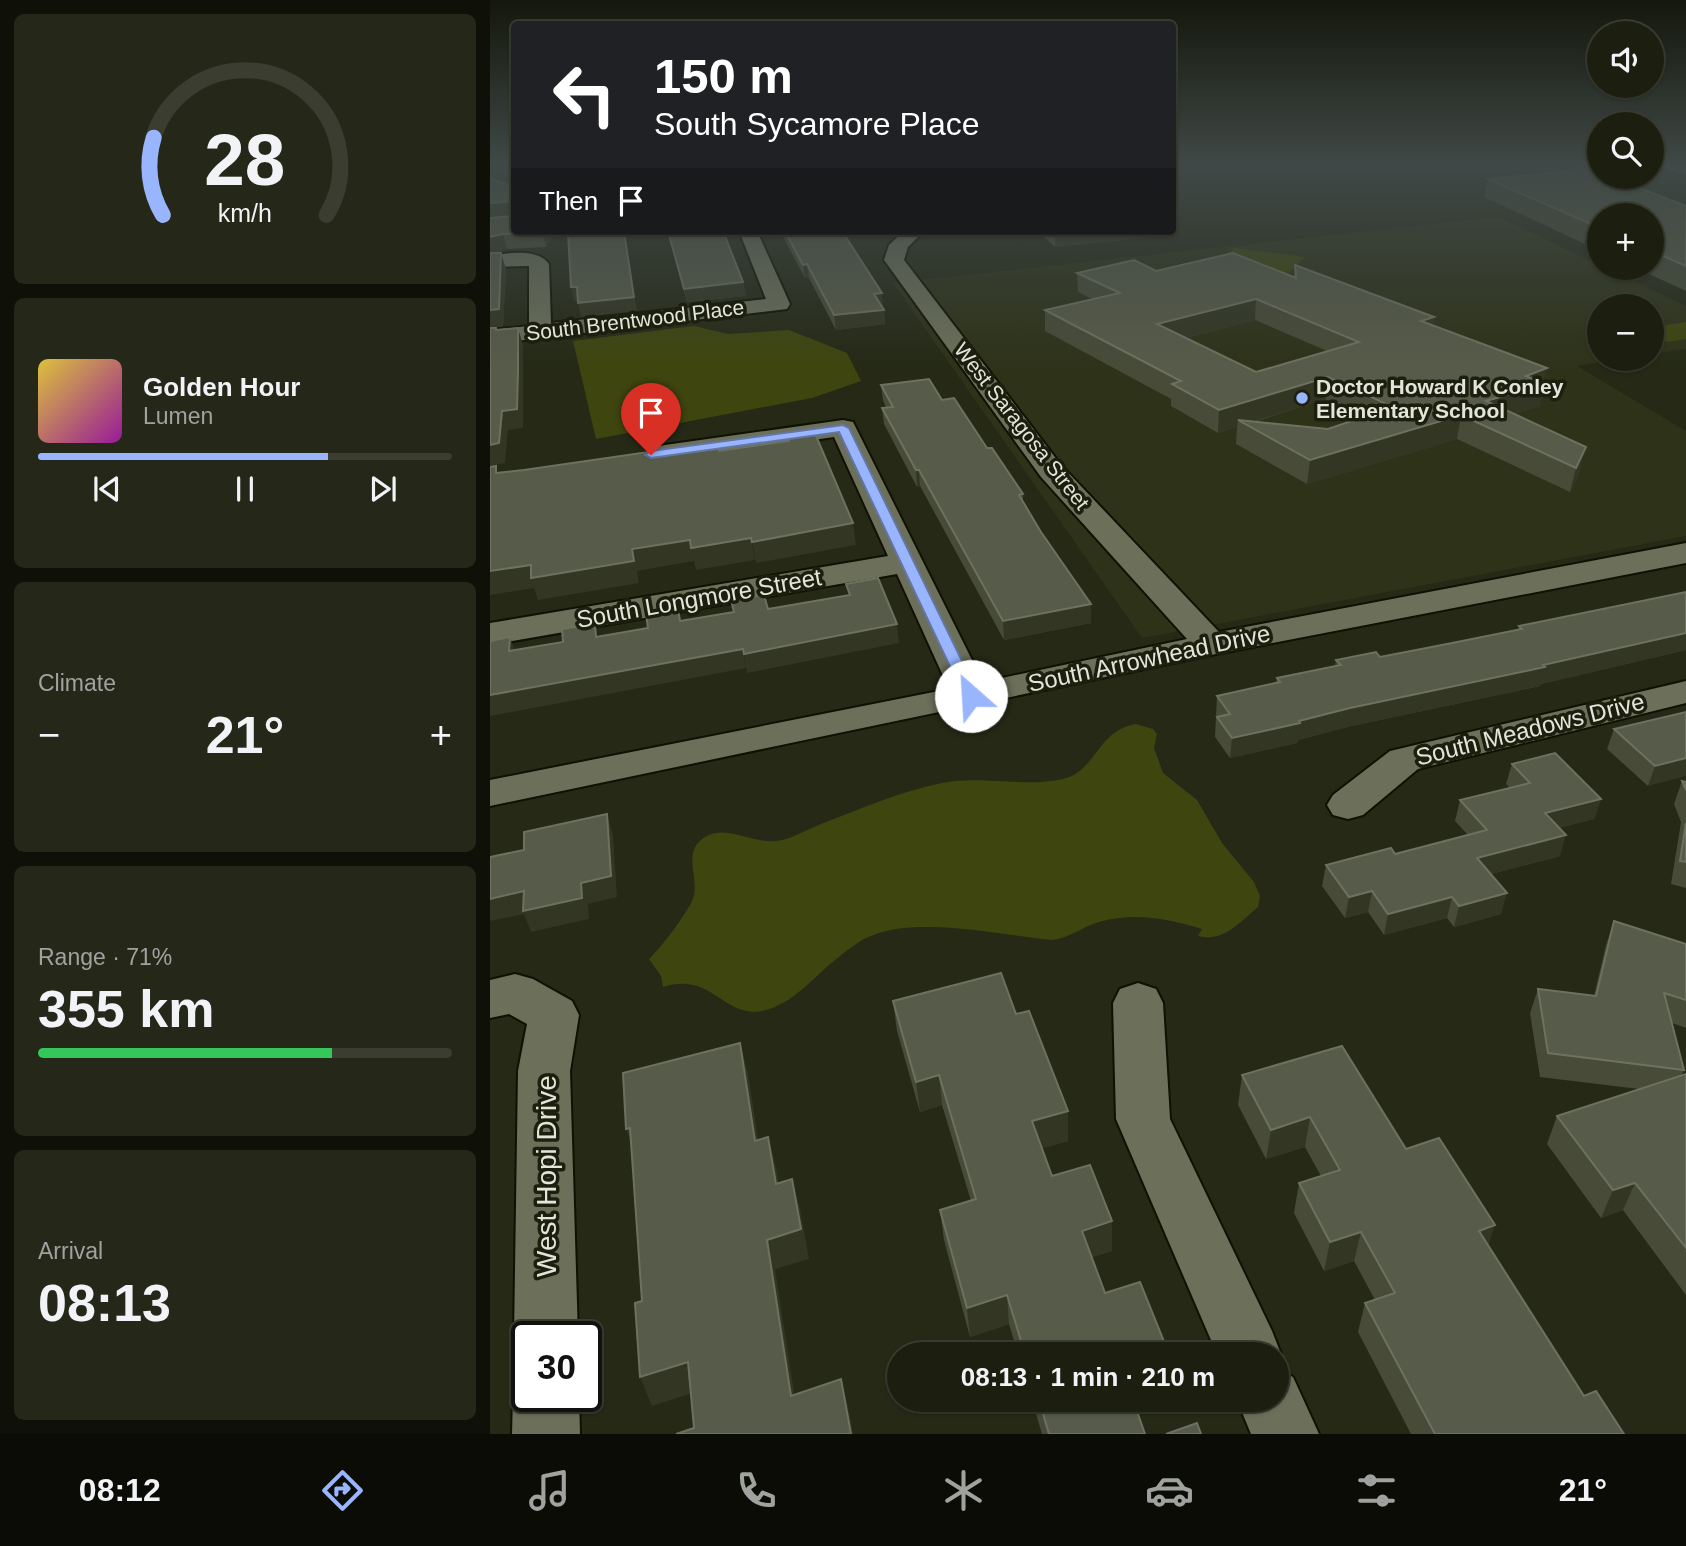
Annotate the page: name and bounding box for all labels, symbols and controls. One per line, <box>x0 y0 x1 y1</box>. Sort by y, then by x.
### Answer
map controls <box>1587 21 1664 371</box>
button: sound <box>1587 21 1664 98</box>
icon: left <box>539 49 630 140</box>
text: 150 m <box>654 49 793 103</box>
text: South Sycamore Place <box>654 106 980 142</box>
button: search <box>1587 112 1664 189</box>
text: 28 <box>205 119 285 200</box>
icon: arrive <box>612 182 650 220</box>
text: Then <box>539 186 598 216</box>
text: km/h <box>218 199 272 227</box>
button: + <box>1587 203 1664 280</box>
button: − <box>1587 294 1664 371</box>
street label: South Brentwood Place <box>525 295 745 345</box>
street label: West Saragosa Street <box>950 338 1094 514</box>
text: Golden Hour <box>143 372 300 402</box>
place label: Doctor Howard K Conley Elementary School <box>1316 375 1564 422</box>
pin <box>621 383 681 455</box>
marker: Doctor Howard K Conley Elementary School <box>1294 390 1310 406</box>
icon: arrive <box>632 394 670 432</box>
text: Lumen <box>143 403 213 429</box>
icon: previous <box>88 470 126 508</box>
icon: pause <box>226 470 264 508</box>
icon: next <box>364 470 402 508</box>
street label: South Longmore Street <box>574 563 824 633</box>
street label: South Arrowhead Drive <box>1025 619 1273 697</box>
position arrow <box>934 659 1008 733</box>
text: Climate <box>38 670 116 696</box>
street label: South Meadows Drive <box>1413 688 1647 770</box>
text: 21° <box>206 706 284 764</box>
text: − <box>38 714 60 756</box>
text: + <box>430 714 452 756</box>
text: Range · 71% <box>38 944 172 970</box>
text: 355 km <box>38 980 214 1038</box>
street label: West Hopi Drive <box>531 1075 562 1277</box>
text: Arrival <box>38 1238 103 1264</box>
text: 08:13 <box>38 1274 171 1332</box>
speed limit sign: 30 <box>511 1321 602 1412</box>
text: 08:13 · 1 min · 210 m <box>961 1362 1215 1392</box>
icon: directions <box>318 1466 367 1515</box>
icon: music <box>525 1466 574 1515</box>
icon: phone <box>732 1466 781 1515</box>
icon: climate <box>939 1466 988 1515</box>
icon: car <box>1145 1466 1194 1515</box>
icon: filters <box>1352 1466 1401 1515</box>
text: 08:12 <box>79 1472 161 1508</box>
text: 21° <box>1559 1472 1607 1508</box>

